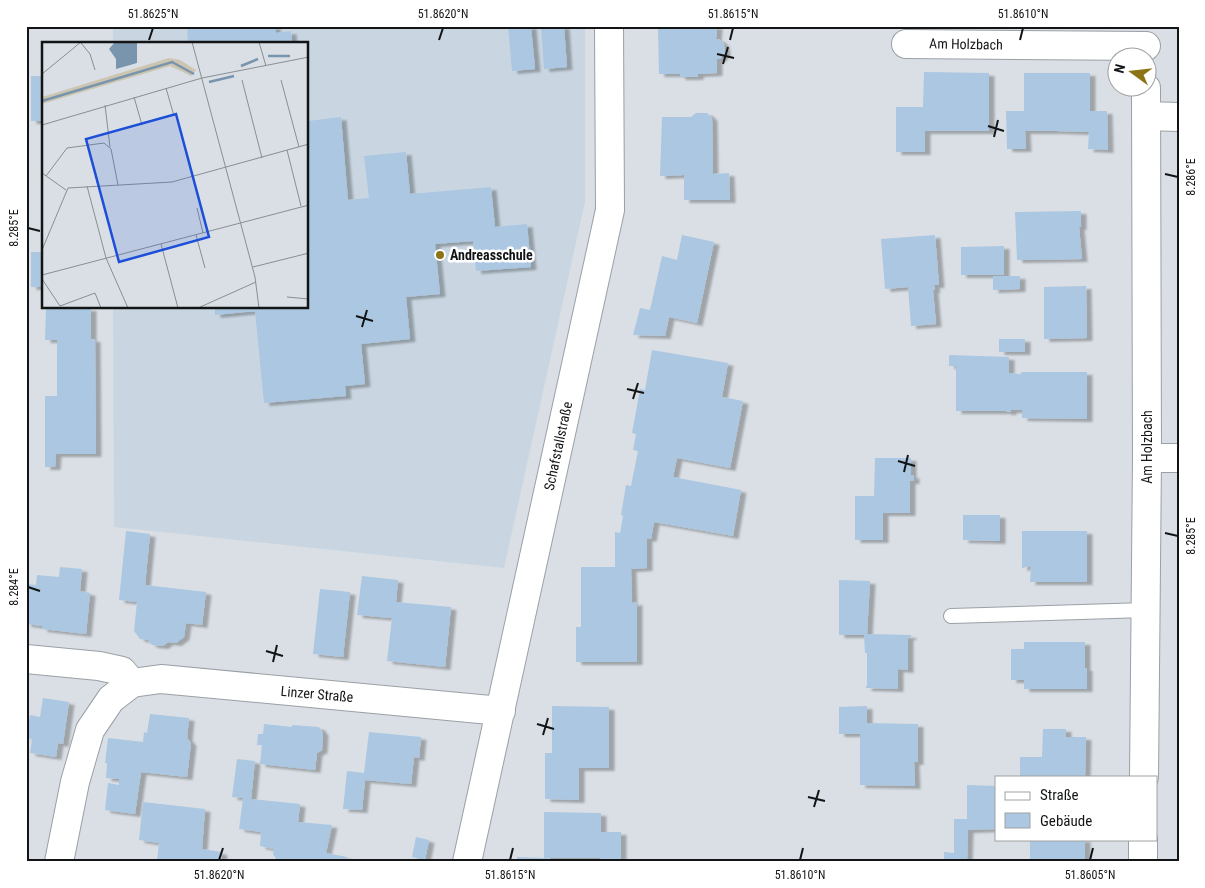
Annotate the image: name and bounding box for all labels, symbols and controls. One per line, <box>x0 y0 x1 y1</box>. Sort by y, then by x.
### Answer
text: 51.8625°N <box>128 7 178 21</box>
text: 51.8620°N <box>418 7 468 21</box>
text: 51.8615°N <box>708 7 758 21</box>
text: 51.8610°N <box>998 7 1048 21</box>
street label: Am Holzbach <box>929 35 1003 53</box>
inset map <box>42 42 309 309</box>
north arrow <box>1108 48 1158 98</box>
text: N <box>1111 62 1128 75</box>
text: 8.286°E <box>1184 158 1198 196</box>
text: 8.285°E <box>7 209 21 247</box>
place label: Andreasschule <box>450 247 533 263</box>
marker: Andreasschule <box>434 249 446 261</box>
street label: Schafstallstraße <box>541 400 575 492</box>
street label: Am Holzbach <box>1139 410 1155 484</box>
text: 8.285°E <box>1184 517 1198 555</box>
text: 8.284°E <box>7 568 21 606</box>
street label: Linzer Straße <box>280 683 354 705</box>
legend <box>995 776 1158 840</box>
text: Straße <box>1040 786 1079 804</box>
text: Gebäude <box>1040 812 1092 830</box>
text: 51.8620°N <box>194 868 244 882</box>
text: 51.8615°N <box>485 868 535 882</box>
text: 51.8610°N <box>775 868 825 882</box>
text: 51.8605°N <box>1065 868 1115 882</box>

